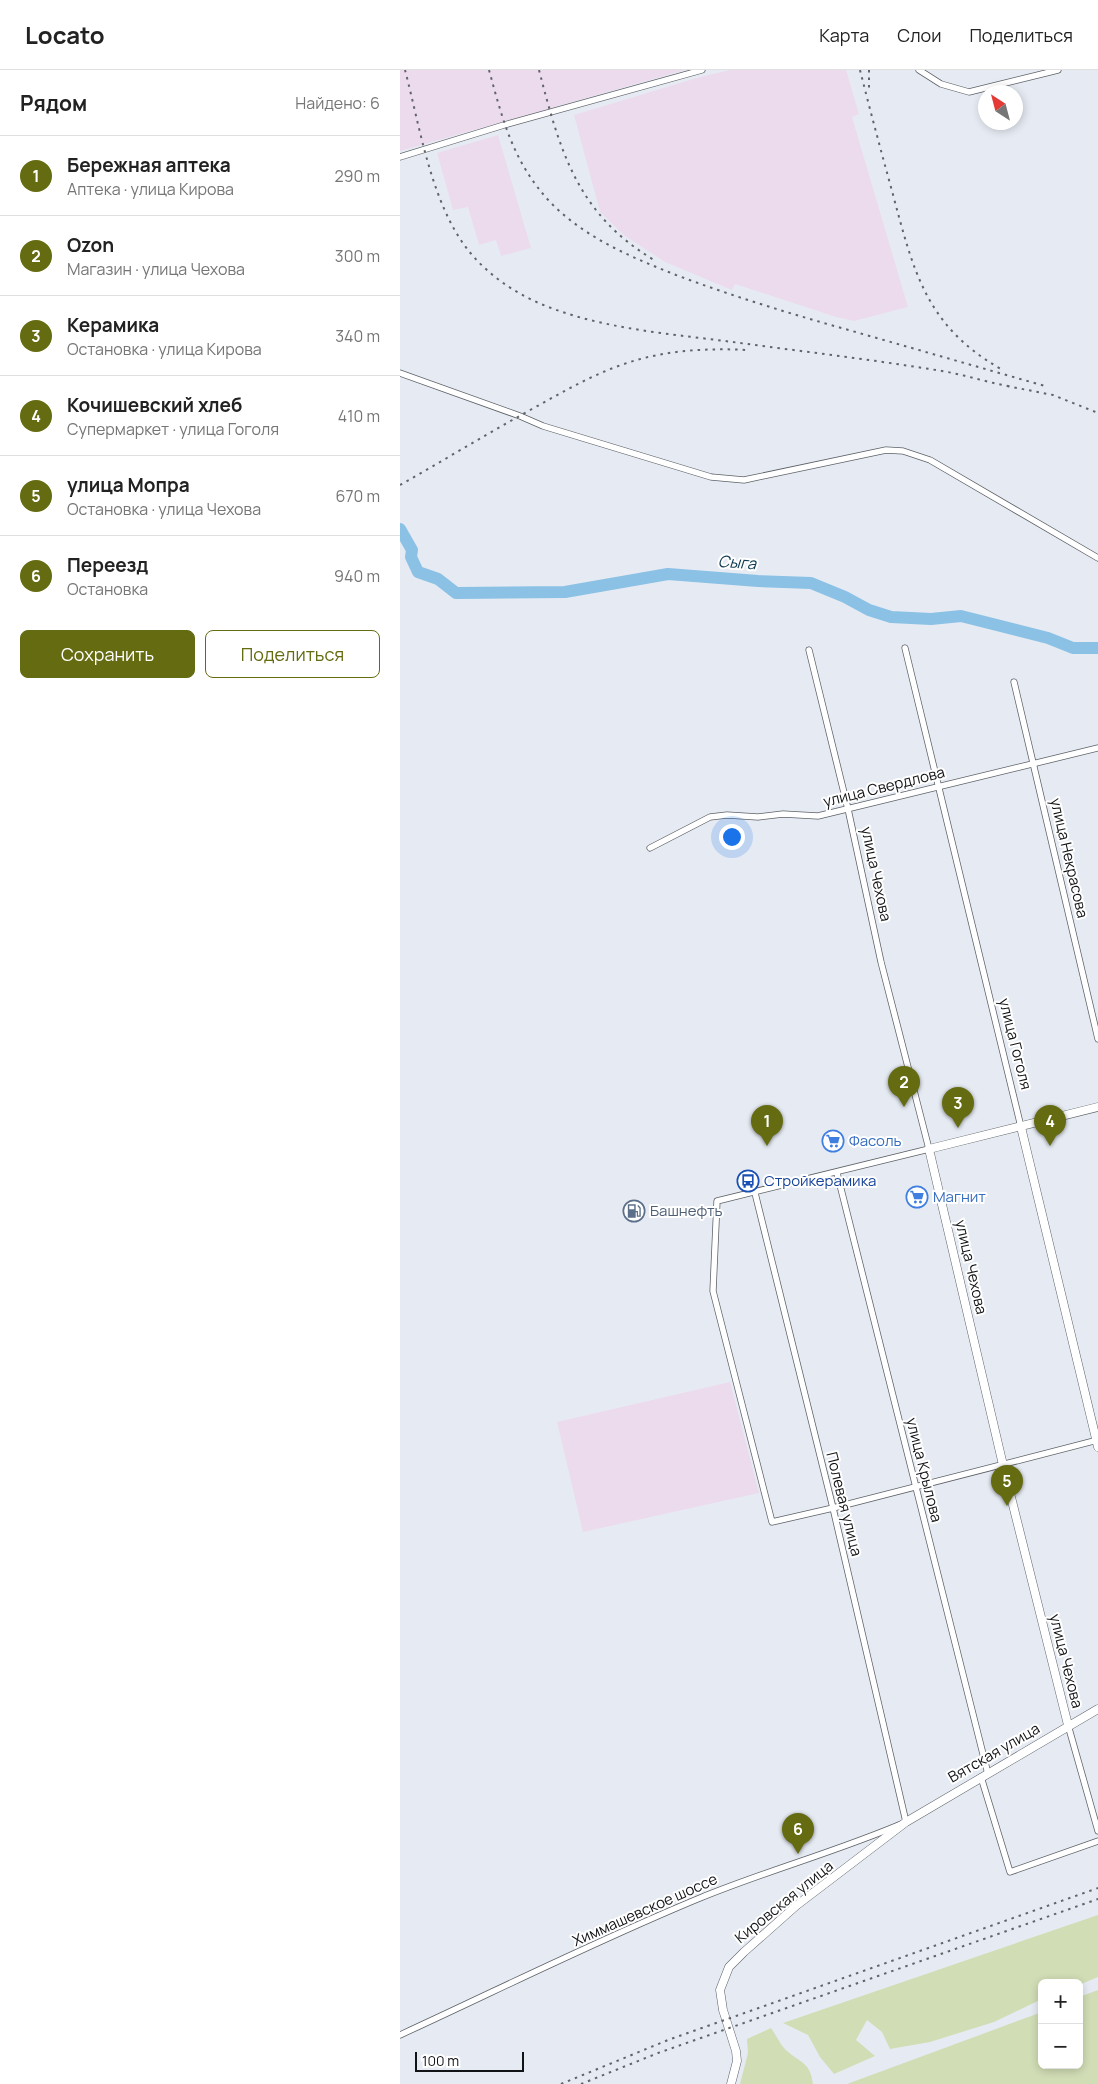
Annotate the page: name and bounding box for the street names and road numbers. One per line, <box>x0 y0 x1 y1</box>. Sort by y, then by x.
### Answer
street label: улица Свердлова <box>821 761 947 812</box>
street label: улица Некрасова <box>1045 796 1093 920</box>
street label: улица Чехова <box>856 825 897 923</box>
street label: улица Гоголя <box>994 996 1037 1092</box>
street label: улица Чехова <box>950 1218 993 1316</box>
street label: улица Крылова <box>901 1415 948 1524</box>
street label: Полевая улица <box>821 1450 868 1558</box>
street label: улица Чехова <box>1045 1612 1088 1710</box>
street label: Вятская улица <box>944 1718 1043 1787</box>
street label: Кировская улица <box>730 1855 837 1948</box>
street label: Химмашевское шоссе <box>569 1868 721 1951</box>

